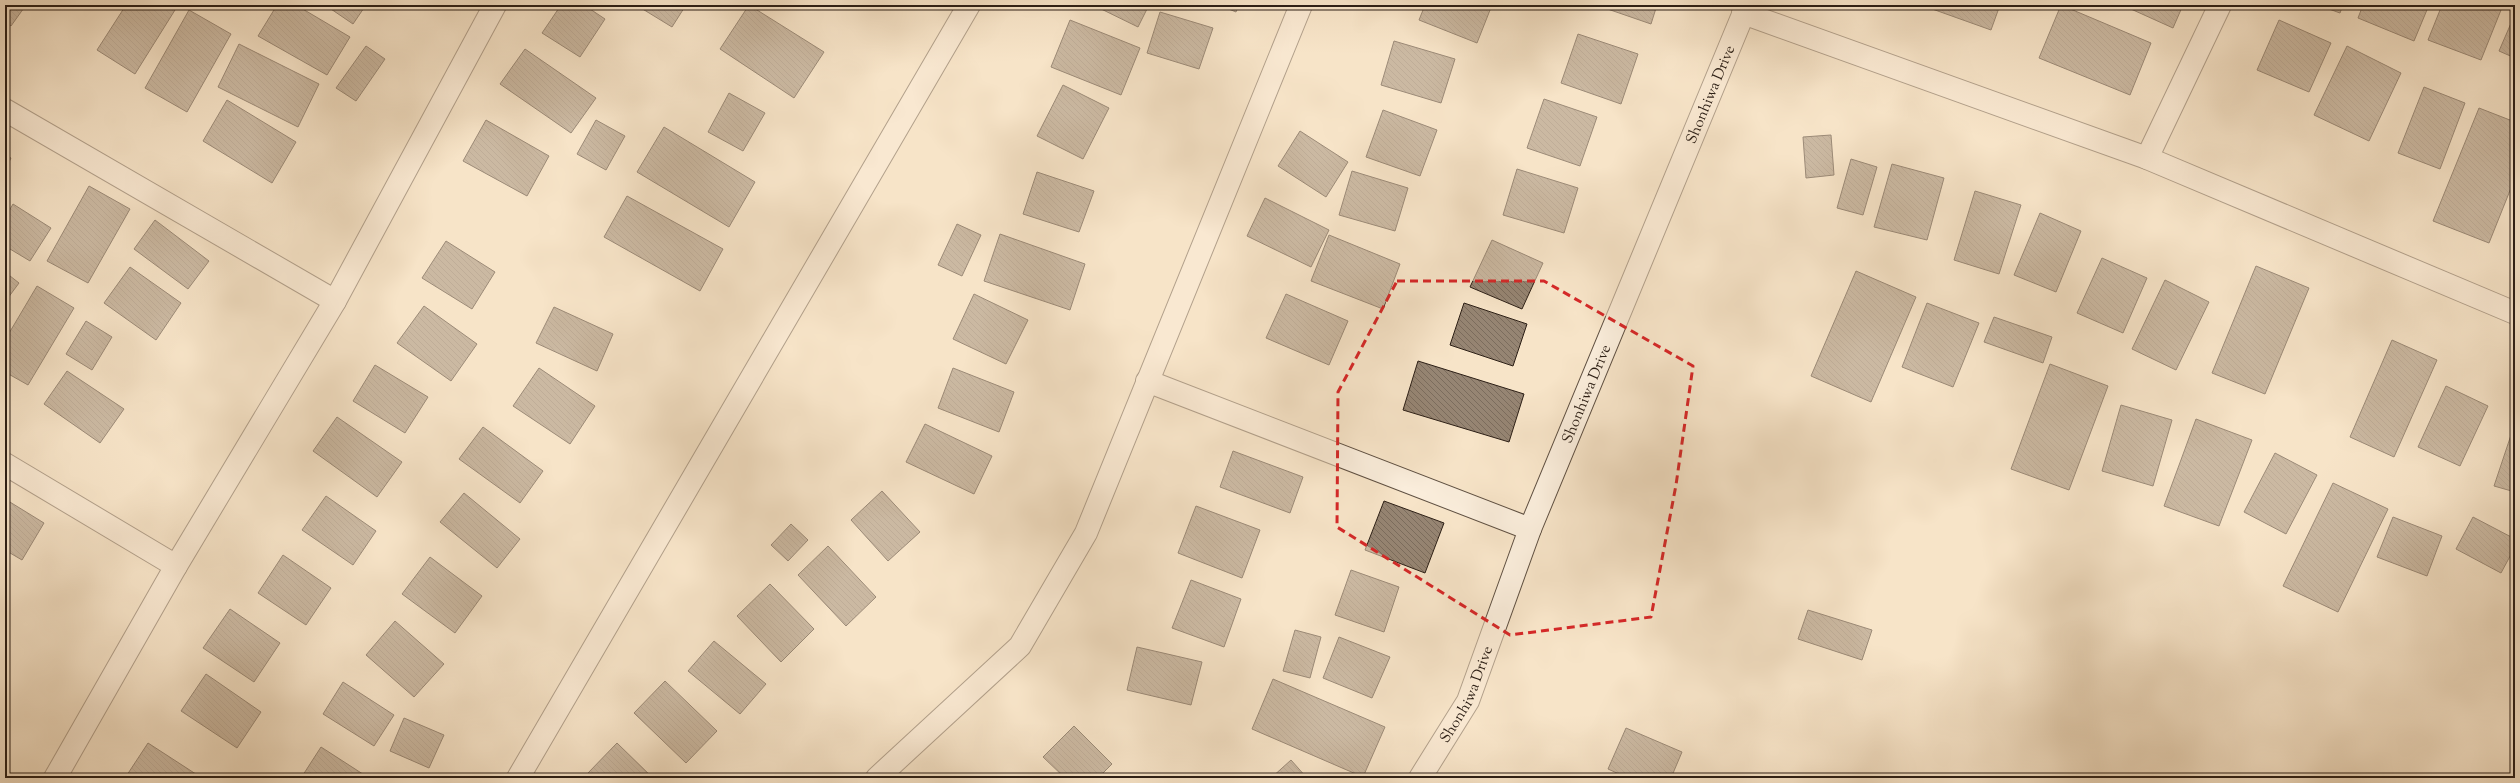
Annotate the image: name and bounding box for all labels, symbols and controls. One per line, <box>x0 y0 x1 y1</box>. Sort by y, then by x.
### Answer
street label: Shonhiwa Drive <box>1682 42 1741 148</box>
street label: Shonhiwa Drive <box>1558 342 1617 447</box>
street label: Shonhiwa Drive <box>1435 644 1499 748</box>

